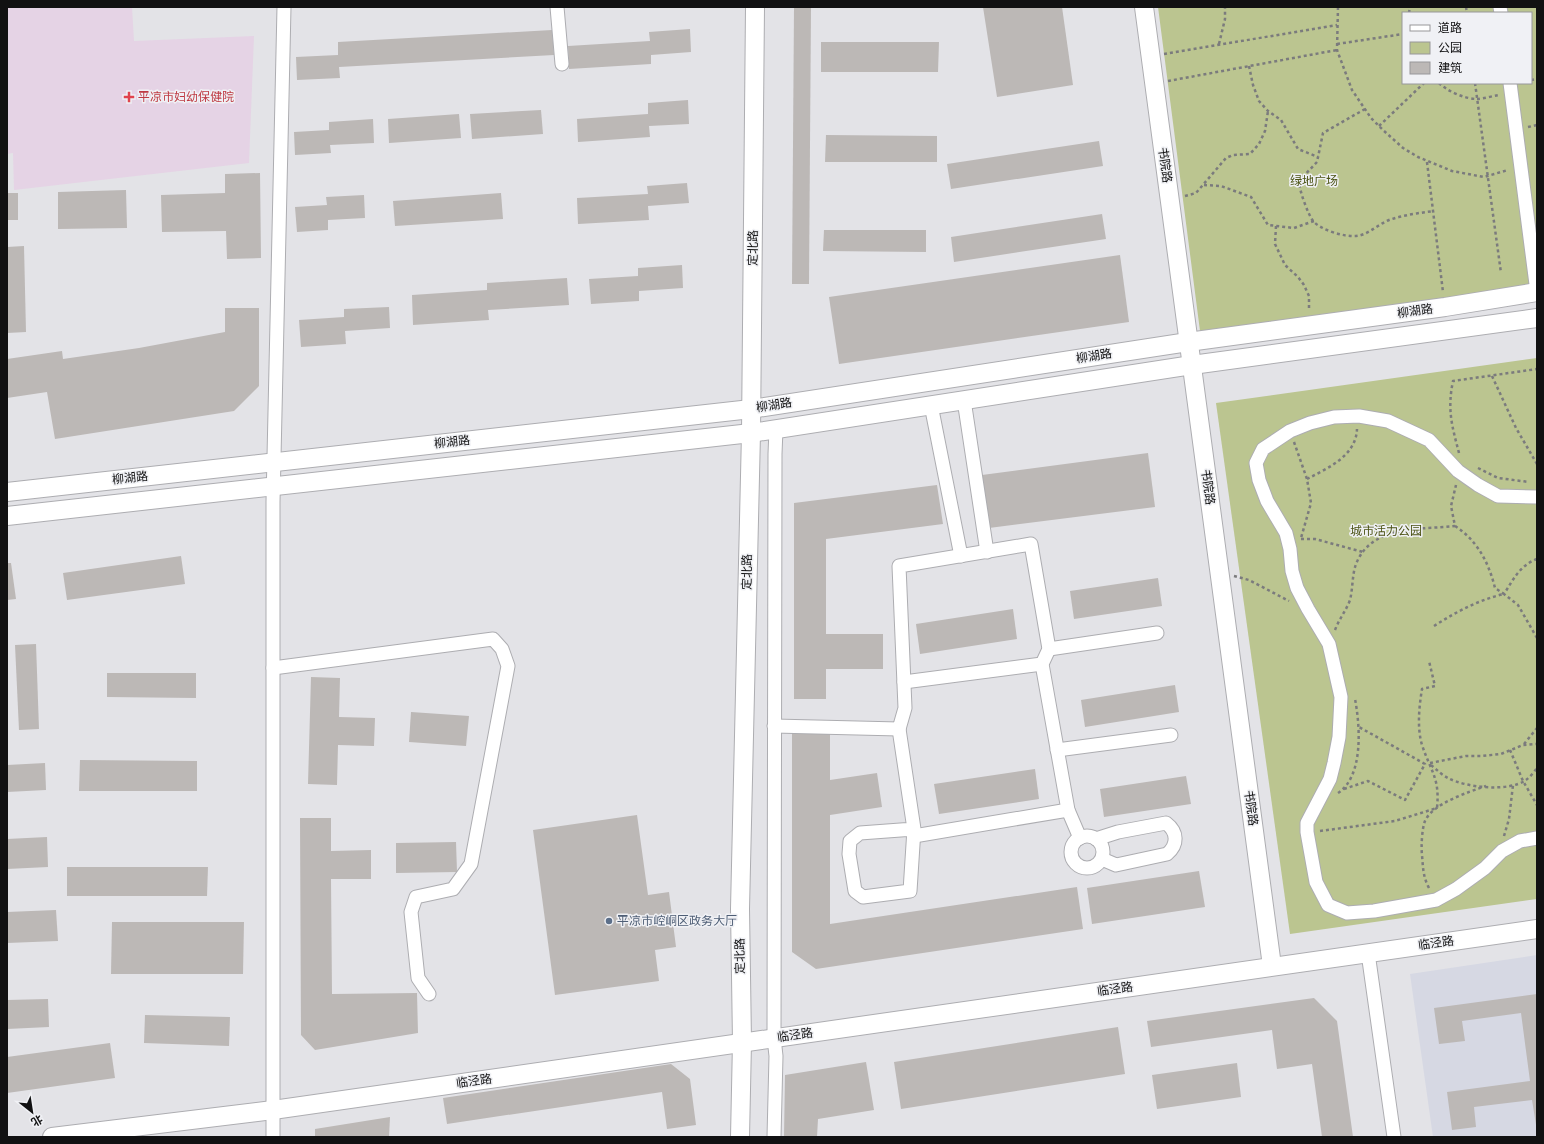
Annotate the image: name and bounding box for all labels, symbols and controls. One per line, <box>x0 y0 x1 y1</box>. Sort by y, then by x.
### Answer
legend <box>1402 12 1532 84</box>
text: 道路 <box>1438 19 1462 36</box>
text: 公园 <box>1438 39 1462 56</box>
text: 建筑 <box>1438 59 1462 76</box>
place label: 平凉市妇幼保健院 <box>138 88 234 105</box>
marker: 平凉市妇幼保健院 <box>123 91 135 103</box>
street label: 书院路 <box>1155 146 1176 184</box>
park label: 绿地广场 <box>1290 172 1338 189</box>
street label: 定北路 <box>744 230 761 266</box>
street label: 柳湖路 <box>1396 300 1434 321</box>
street label: 柳湖路 <box>1075 344 1113 367</box>
street label: 柳湖路 <box>755 393 793 416</box>
street label: 柳湖路 <box>433 431 471 452</box>
street label: 柳湖路 <box>111 467 149 488</box>
street label: 书院路 <box>1198 468 1219 506</box>
park label: 城市活力公园 <box>1350 522 1422 539</box>
street label: 定北路 <box>738 554 755 590</box>
street label: 书院路 <box>1241 789 1262 827</box>
place label: 平凉市崆峒区政务大厅 <box>617 912 737 929</box>
marker: 平凉市崆峒区政务大厅 <box>604 916 614 926</box>
street label: 临泾路 <box>1417 932 1455 953</box>
street label: 定北路 <box>731 938 748 974</box>
street label: 临泾路 <box>1096 978 1134 999</box>
street label: 临泾路 <box>776 1024 814 1045</box>
street label: 临泾路 <box>455 1070 493 1091</box>
north arrow <box>12 1092 52 1132</box>
text: 北 <box>29 1112 46 1130</box>

